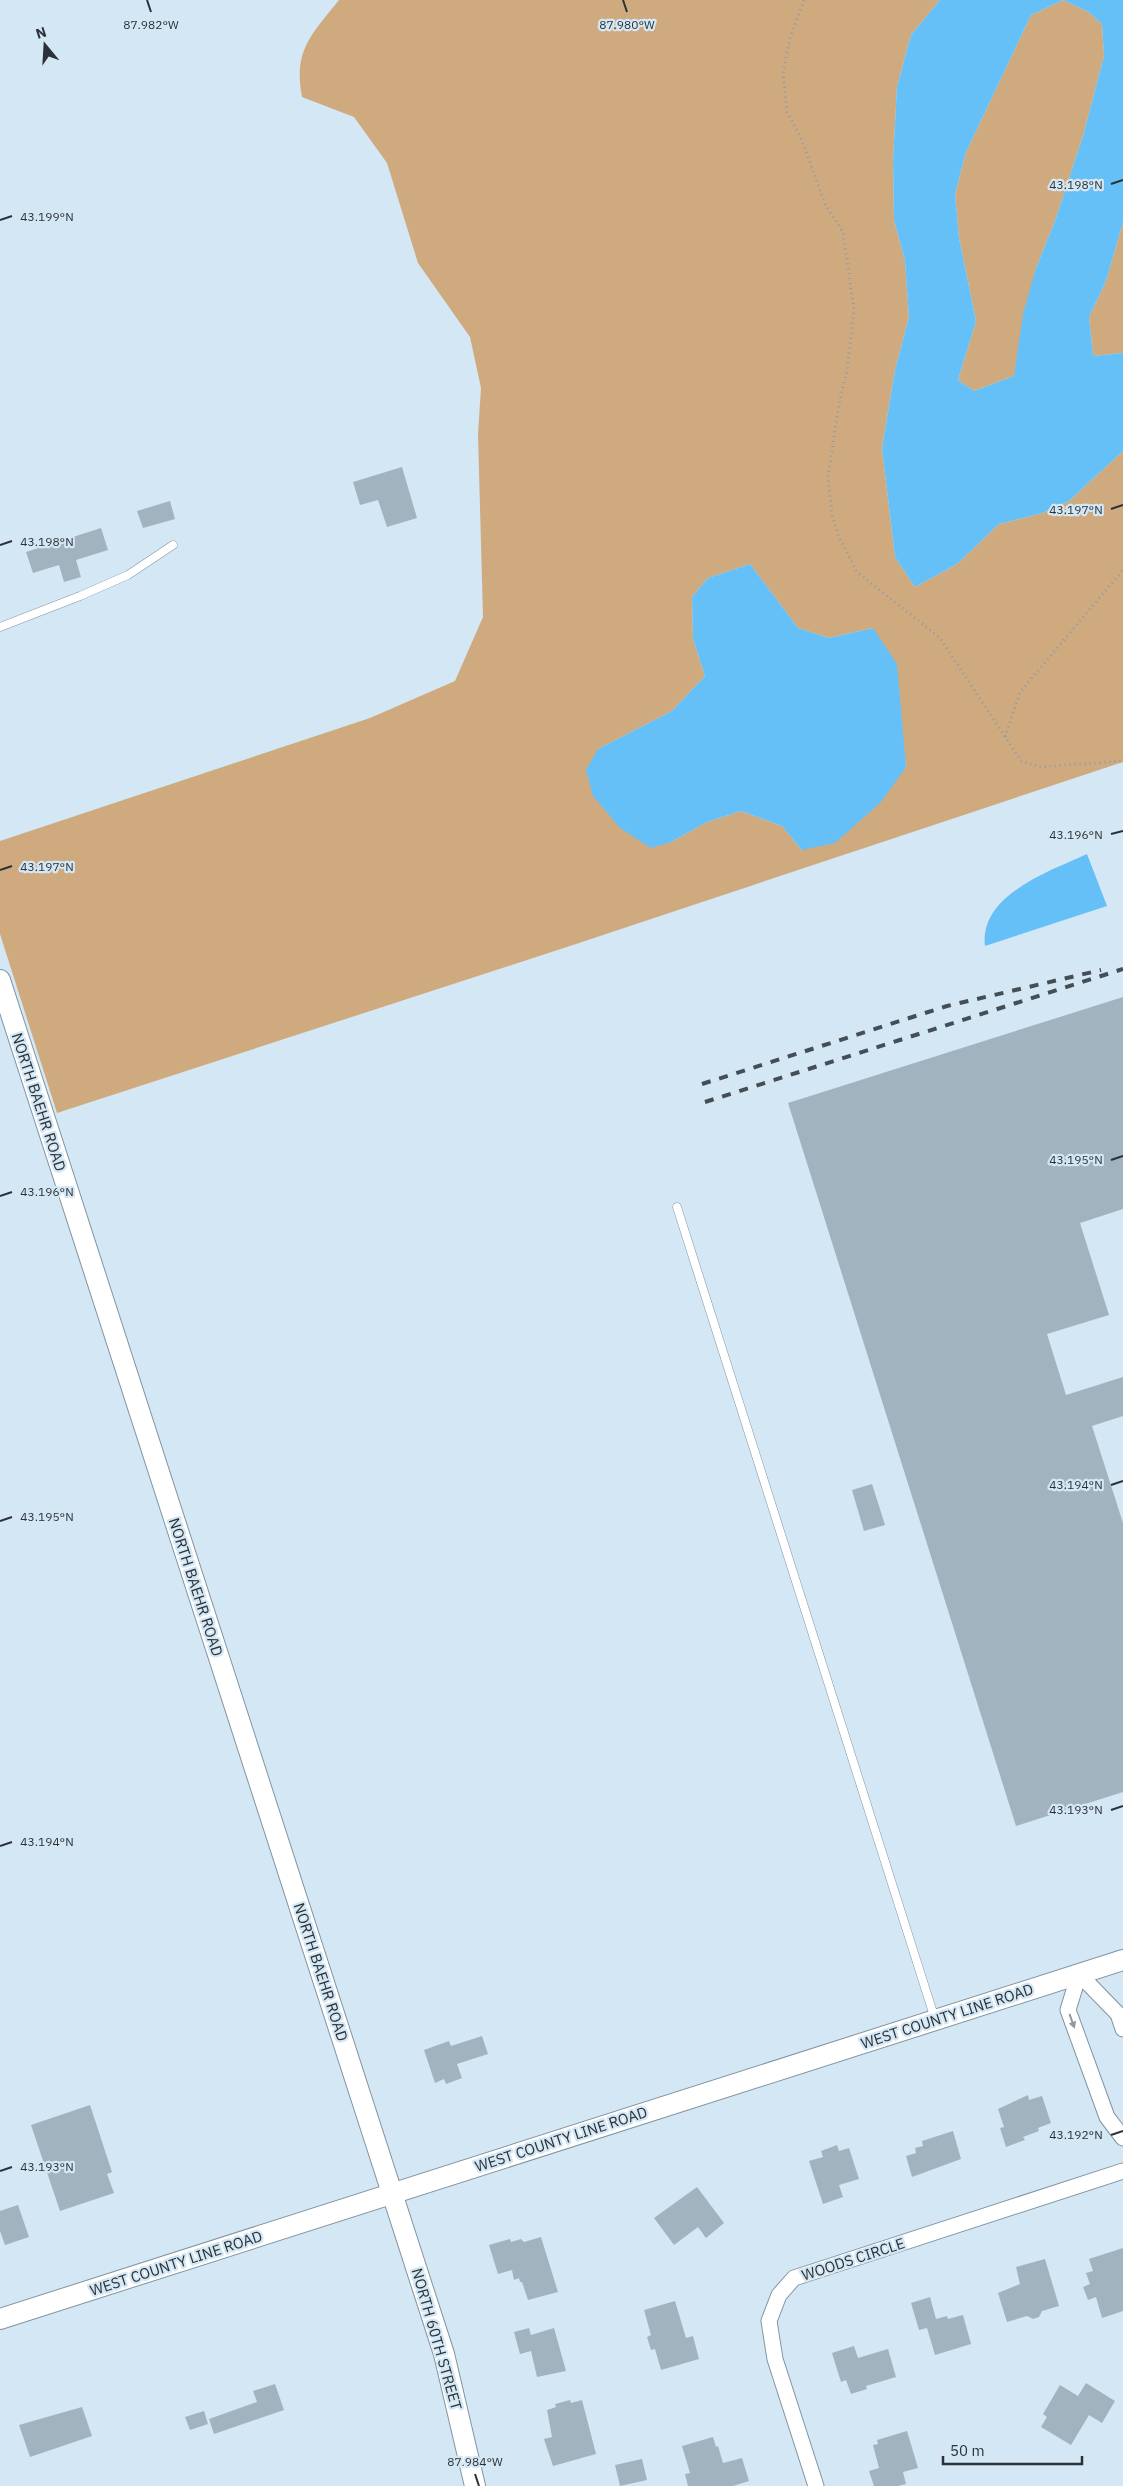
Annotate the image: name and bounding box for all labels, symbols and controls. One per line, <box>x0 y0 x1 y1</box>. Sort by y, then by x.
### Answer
text: 87.982°W <box>123 17 179 32</box>
text: 87.980°W <box>599 17 655 32</box>
north arrow <box>20 20 70 70</box>
text: N <box>33 23 49 43</box>
text: 43.198°N <box>1049 177 1103 192</box>
text: 43.199°N <box>20 209 74 224</box>
text: 43.197°N <box>1049 502 1103 517</box>
text: 43.198°N <box>20 534 74 549</box>
text: 43.196°N <box>1049 827 1103 842</box>
text: 43.197°N <box>20 859 74 874</box>
street label: NORTH BAEHR ROAD <box>8 1030 70 1174</box>
text: 43.195°N <box>1049 1152 1103 1167</box>
text: 43.196°N <box>20 1184 74 1199</box>
text: 43.194°N <box>1049 1477 1103 1492</box>
text: 43.195°N <box>20 1509 74 1524</box>
street label: NORTH BAEHR ROAD <box>165 1515 227 1659</box>
text: 43.193°N <box>1049 1802 1103 1817</box>
text: 43.194°N <box>20 1834 74 1849</box>
street label: NORTH BAEHR ROAD <box>290 1900 352 2044</box>
street label: WEST COUNTY LINE ROAD <box>858 1979 1036 2053</box>
one-way arrow <box>1069 2013 1076 2028</box>
street label: WEST COUNTY LINE ROAD <box>472 2102 650 2176</box>
text: 43.192°N <box>1049 2127 1103 2142</box>
text: 43.193°N <box>20 2159 74 2174</box>
street label: WEST COUNTY LINE ROAD <box>87 2226 265 2300</box>
street label: WOODS CIRCLE <box>799 2233 907 2285</box>
street label: NORTH 60TH STREET <box>408 2266 466 2413</box>
scale bar <box>943 2434 1082 2466</box>
text: 50 m <box>950 2441 985 2460</box>
text: 87.984°W <box>447 2454 503 2469</box>

